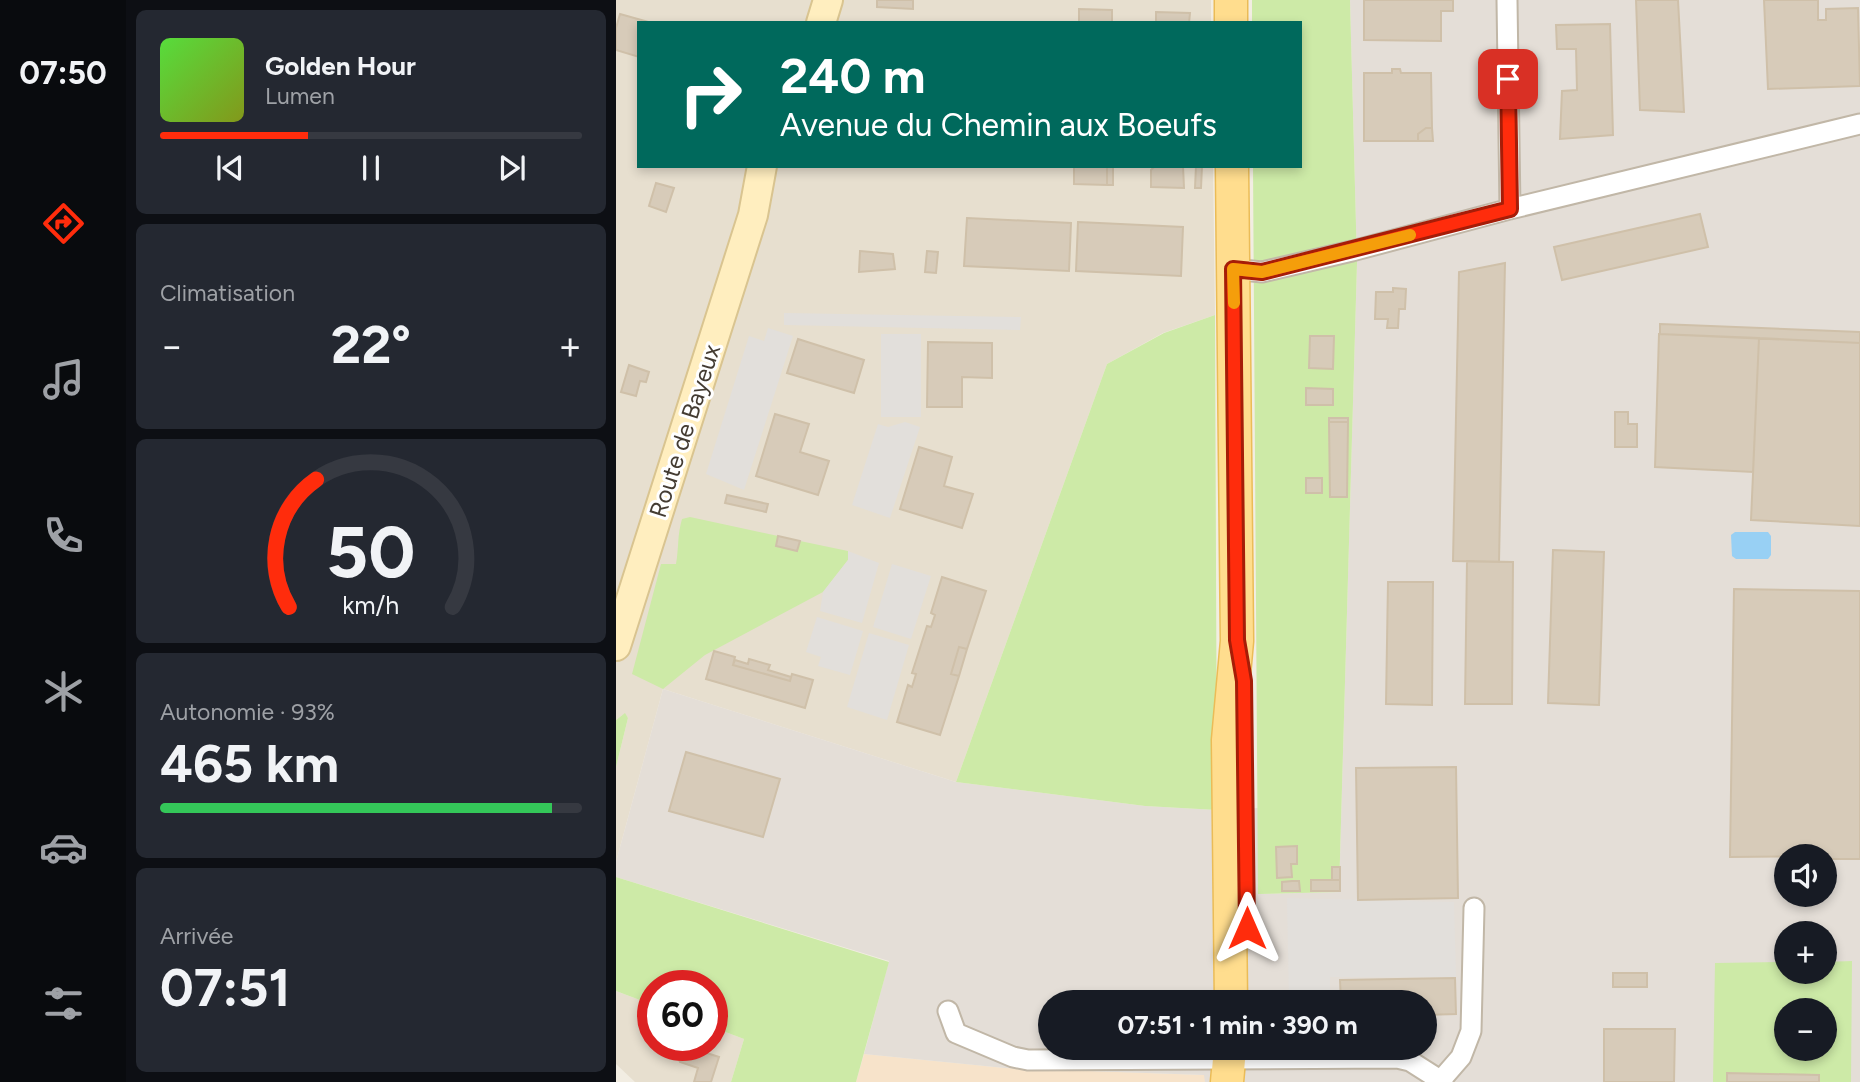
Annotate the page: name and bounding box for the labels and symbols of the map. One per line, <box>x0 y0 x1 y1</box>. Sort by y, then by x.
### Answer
pin <box>1478 49 1538 109</box>
street label: Route de Bayeux <box>643 340 726 521</box>
position arrow <box>1210 891 1284 965</box>
speed limit sign: 60 <box>637 970 728 1061</box>

